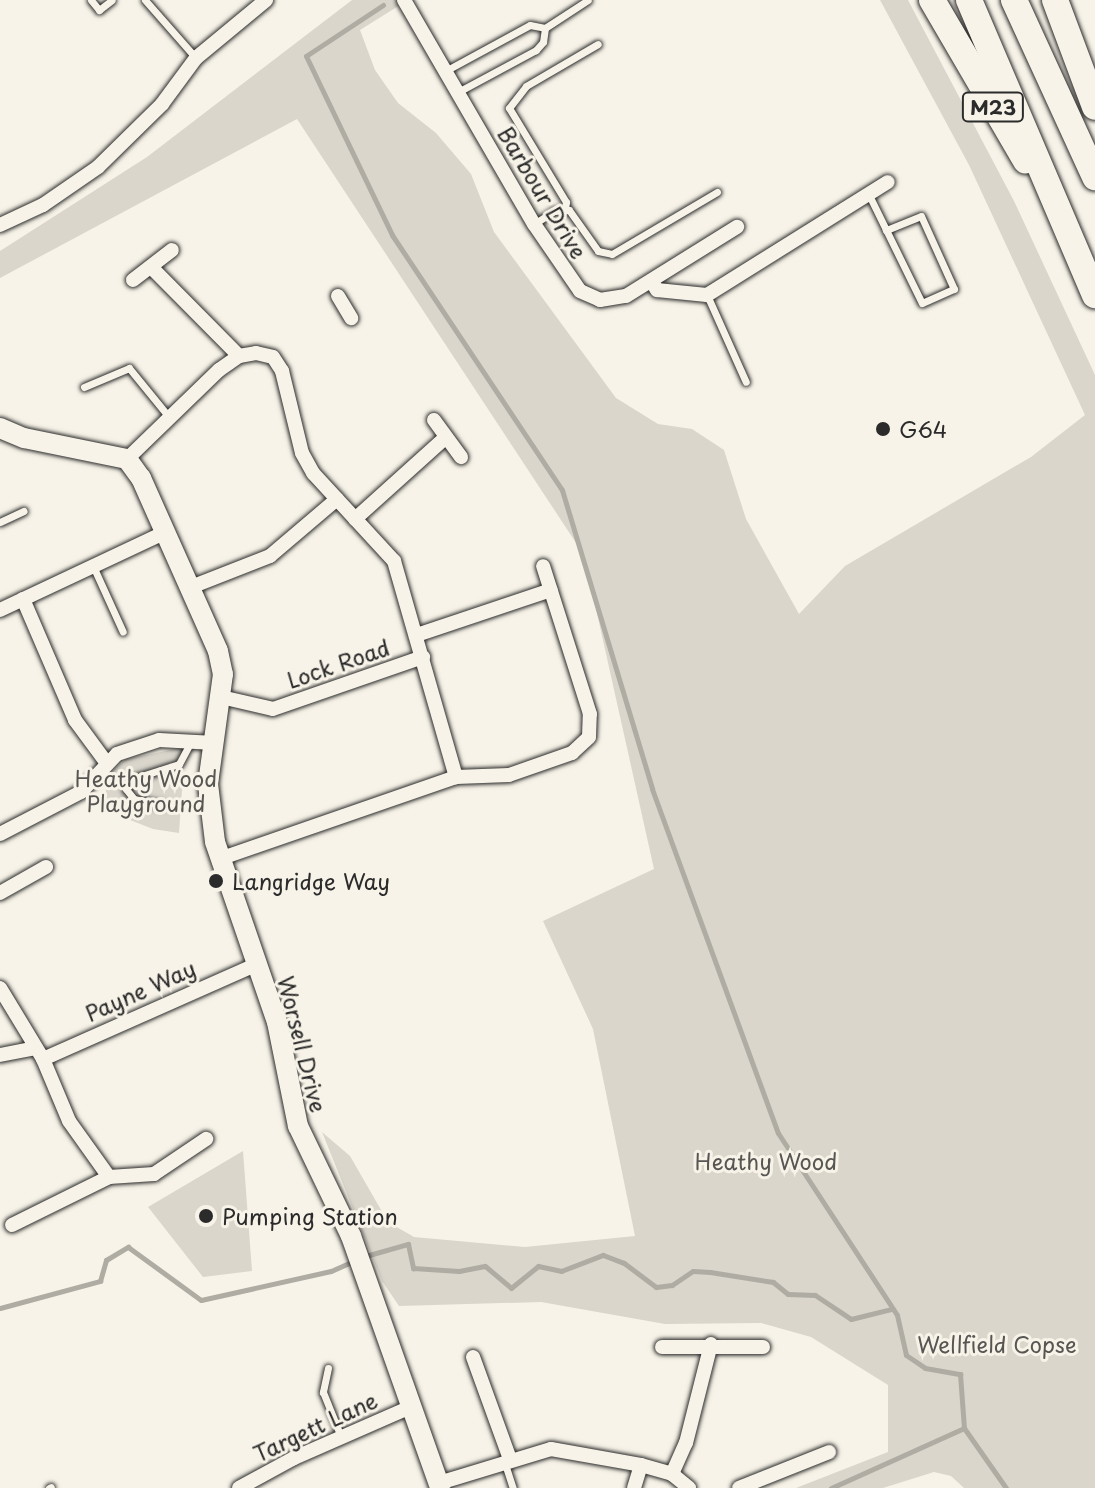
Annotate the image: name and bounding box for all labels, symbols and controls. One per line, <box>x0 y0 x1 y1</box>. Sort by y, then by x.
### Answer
road number: M23 <box>961 91 1025 123</box>
street label: Barbour Drive <box>493 121 593 263</box>
place label: G64 <box>899 416 947 442</box>
marker: G64 <box>874 420 892 438</box>
street label: Lock Road <box>283 633 393 693</box>
park label: Heathy Wood Playground <box>74 764 218 816</box>
place label: Langridge Way <box>232 868 391 894</box>
marker: Langridge Way <box>207 872 225 890</box>
street label: Payne Way <box>80 954 200 1026</box>
street label: Worsell Drive <box>273 973 333 1115</box>
park label: Heathy Wood <box>694 1148 838 1174</box>
place label: Pumping Station <box>222 1203 397 1229</box>
marker: Pumping Station <box>197 1207 215 1225</box>
park label: Wellfield Copse <box>917 1331 1077 1357</box>
street label: Targett Lane <box>249 1386 381 1466</box>

